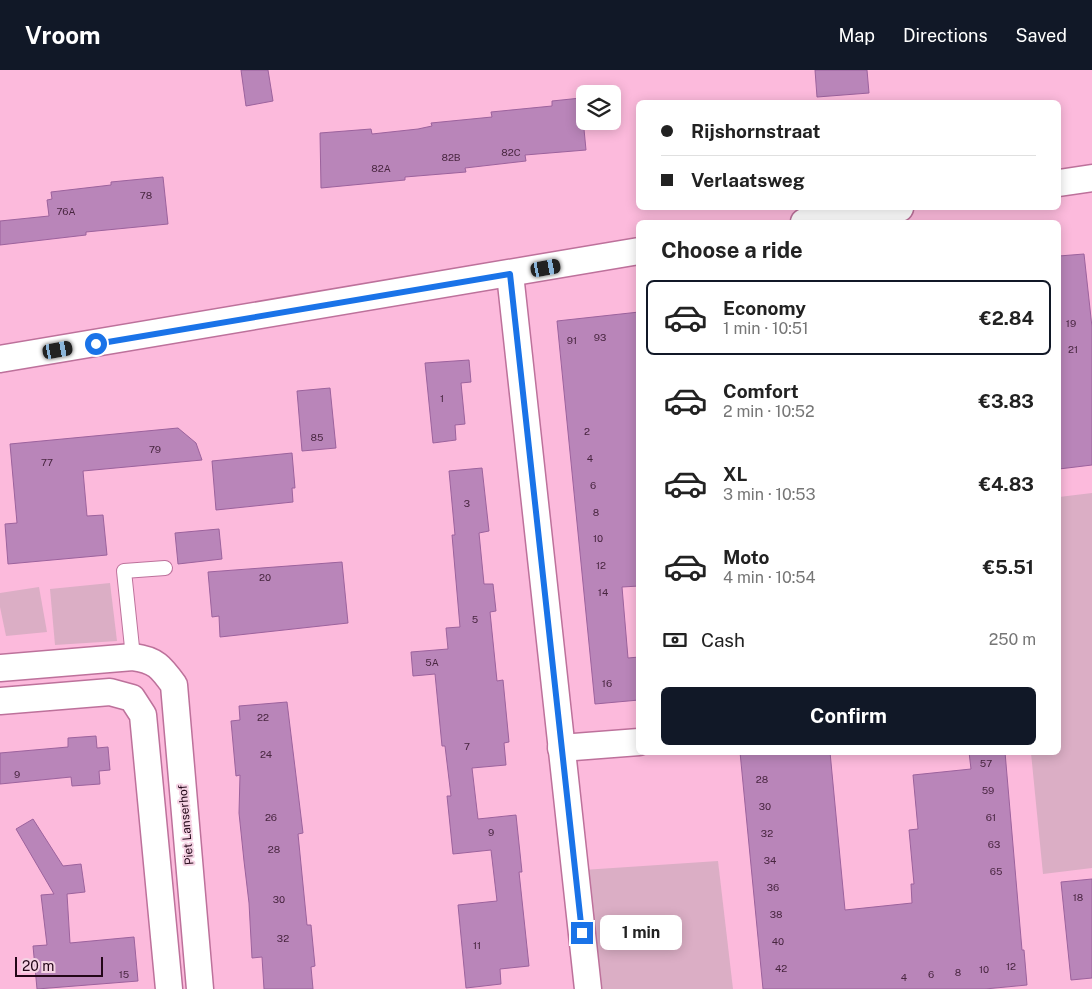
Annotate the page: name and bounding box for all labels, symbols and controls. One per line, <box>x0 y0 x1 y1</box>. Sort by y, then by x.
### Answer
text: Vroom <box>25 21 101 49</box>
text: Map <box>838 25 875 46</box>
text: Directions <box>903 25 988 46</box>
text: Saved <box>1016 25 1067 46</box>
map controls <box>576 85 621 130</box>
button: layers <box>576 85 621 130</box>
text: Rijshornstraat <box>691 120 820 142</box>
house number: 82C <box>501 146 521 158</box>
house number: 82B <box>441 151 461 163</box>
house number: 82A <box>371 162 391 174</box>
text: Verlaatsweg <box>691 169 805 191</box>
house number: 78 <box>140 189 152 201</box>
house number: 76A <box>56 205 76 217</box>
text: Choose a ride <box>661 237 803 263</box>
car <box>529 258 562 278</box>
icon: car <box>663 295 708 340</box>
text: Economy <box>723 297 806 319</box>
text: €2.84 <box>979 307 1034 329</box>
house number: 19 <box>1066 317 1076 329</box>
text: 1 min · 10:51 <box>723 319 809 338</box>
house number: 93 <box>594 331 606 343</box>
route start <box>85 333 107 355</box>
house number: 91 <box>567 334 577 346</box>
car <box>41 340 74 360</box>
house number: 21 <box>1068 343 1078 355</box>
icon: car <box>663 378 708 423</box>
text: Comfort <box>723 380 799 402</box>
text: €3.83 <box>979 390 1034 412</box>
house number: 1 <box>440 392 444 404</box>
text: 2 min · 10:52 <box>723 402 815 421</box>
house number: 2 <box>584 425 590 437</box>
house number: 85 <box>311 431 323 443</box>
house number: 79 <box>149 443 161 455</box>
house number: 4 <box>587 452 593 464</box>
house number: 77 <box>41 456 53 468</box>
icon: car <box>663 461 708 506</box>
text: XL <box>723 463 748 485</box>
text: €4.83 <box>979 473 1034 495</box>
house number: 6 <box>590 479 596 491</box>
text: 3 min · 10:53 <box>723 485 816 504</box>
house number: 3 <box>464 497 470 509</box>
house number: 8 <box>593 506 599 518</box>
house number: 10 <box>593 532 603 544</box>
icon: car <box>663 544 708 589</box>
text: Moto <box>723 546 769 568</box>
text: €5.51 <box>983 556 1034 578</box>
house number: 12 <box>596 559 606 571</box>
text: 4 min · 10:54 <box>723 568 816 587</box>
house number: 20 <box>259 571 271 583</box>
house number: 14 <box>598 586 608 598</box>
house number: 5 <box>472 613 478 625</box>
icon: cash <box>661 626 689 654</box>
text: Cash <box>701 629 745 651</box>
text: 250 m <box>989 630 1036 649</box>
house number: 5A <box>425 656 439 668</box>
house number: 16 <box>602 677 612 689</box>
button: Confirm <box>661 687 1036 745</box>
house number: 22 <box>257 711 269 723</box>
house number: 7 <box>464 740 470 752</box>
house number: 24 <box>260 748 272 760</box>
house number: 57 <box>980 757 992 769</box>
house number: 9 <box>14 768 20 780</box>
house number: 28 <box>756 773 768 785</box>
street label: Piet Lanserhof <box>175 784 196 866</box>
house number: 59 <box>982 784 994 796</box>
house number: 30 <box>759 800 771 812</box>
house number: 26 <box>265 811 277 823</box>
house number: 61 <box>986 811 996 823</box>
house number: 9 <box>488 826 494 838</box>
house number: 32 <box>761 827 773 839</box>
house number: 63 <box>988 838 1000 850</box>
house number: 28 <box>268 843 280 855</box>
house number: 34 <box>764 854 776 866</box>
house number: 65 <box>990 865 1002 877</box>
house number: 36 <box>767 881 779 893</box>
house number: 18 <box>1073 891 1083 903</box>
house number: 30 <box>273 893 285 905</box>
house number: 38 <box>770 908 782 920</box>
callout: 1 min <box>600 916 682 950</box>
route end <box>571 922 593 944</box>
text: 1 min <box>622 923 660 942</box>
house number: 32 <box>277 932 289 944</box>
house number: 40 <box>772 935 784 947</box>
house number: 11 <box>473 939 481 951</box>
scale bar <box>15 954 102 977</box>
text: 20 m <box>22 958 54 974</box>
house number: 12 <box>1006 960 1016 972</box>
house number: 42 <box>775 962 787 974</box>
house number: 10 <box>979 963 989 975</box>
house number: 8 <box>955 966 961 978</box>
house number: 15 <box>119 968 129 980</box>
house number: 6 <box>928 968 934 980</box>
house number: 4 <box>901 971 907 983</box>

